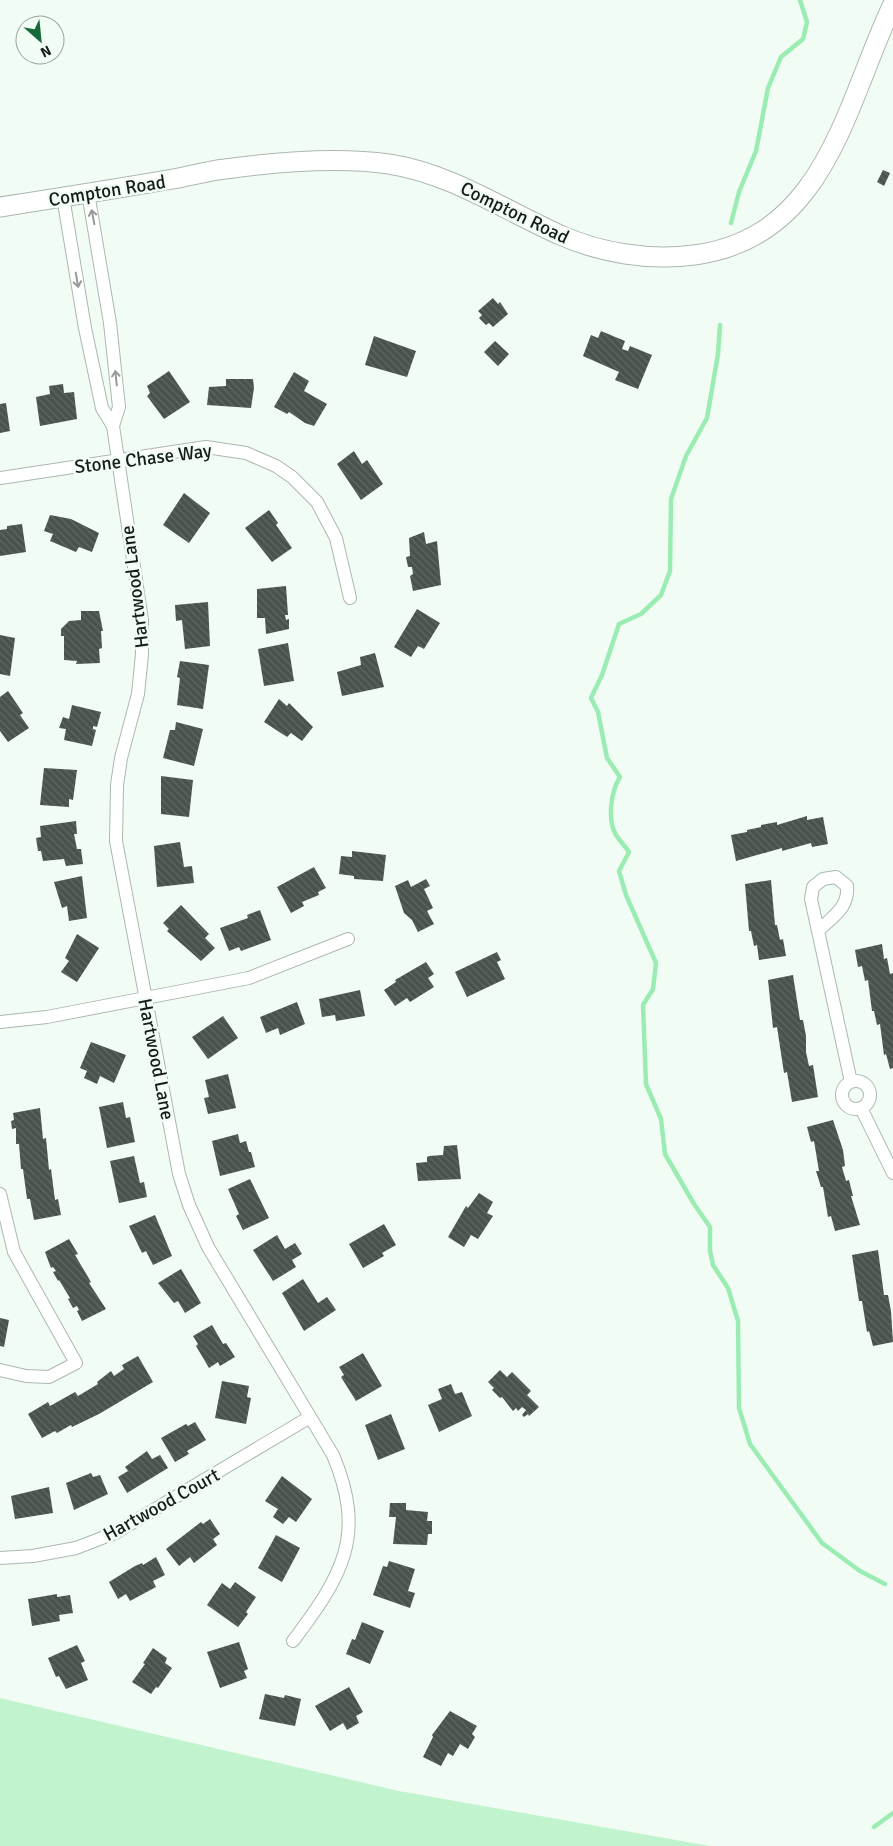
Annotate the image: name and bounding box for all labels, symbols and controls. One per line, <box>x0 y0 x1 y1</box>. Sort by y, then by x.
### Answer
north arrow <box>15 15 65 65</box>
text: N <box>37 41 54 61</box>
street label: Compton Road <box>47 170 167 212</box>
street label: Compton Road <box>456 176 573 250</box>
one-way arrow <box>87 210 97 226</box>
one-way arrow <box>72 271 82 287</box>
one-way arrow <box>111 371 121 387</box>
street label: Stone Chase Way <box>73 439 213 479</box>
street label: Hartwood Lane <box>116 524 154 650</box>
street label: Hartwood Lane <box>132 996 180 1122</box>
street label: Hartwood Court <box>99 1463 224 1547</box>

